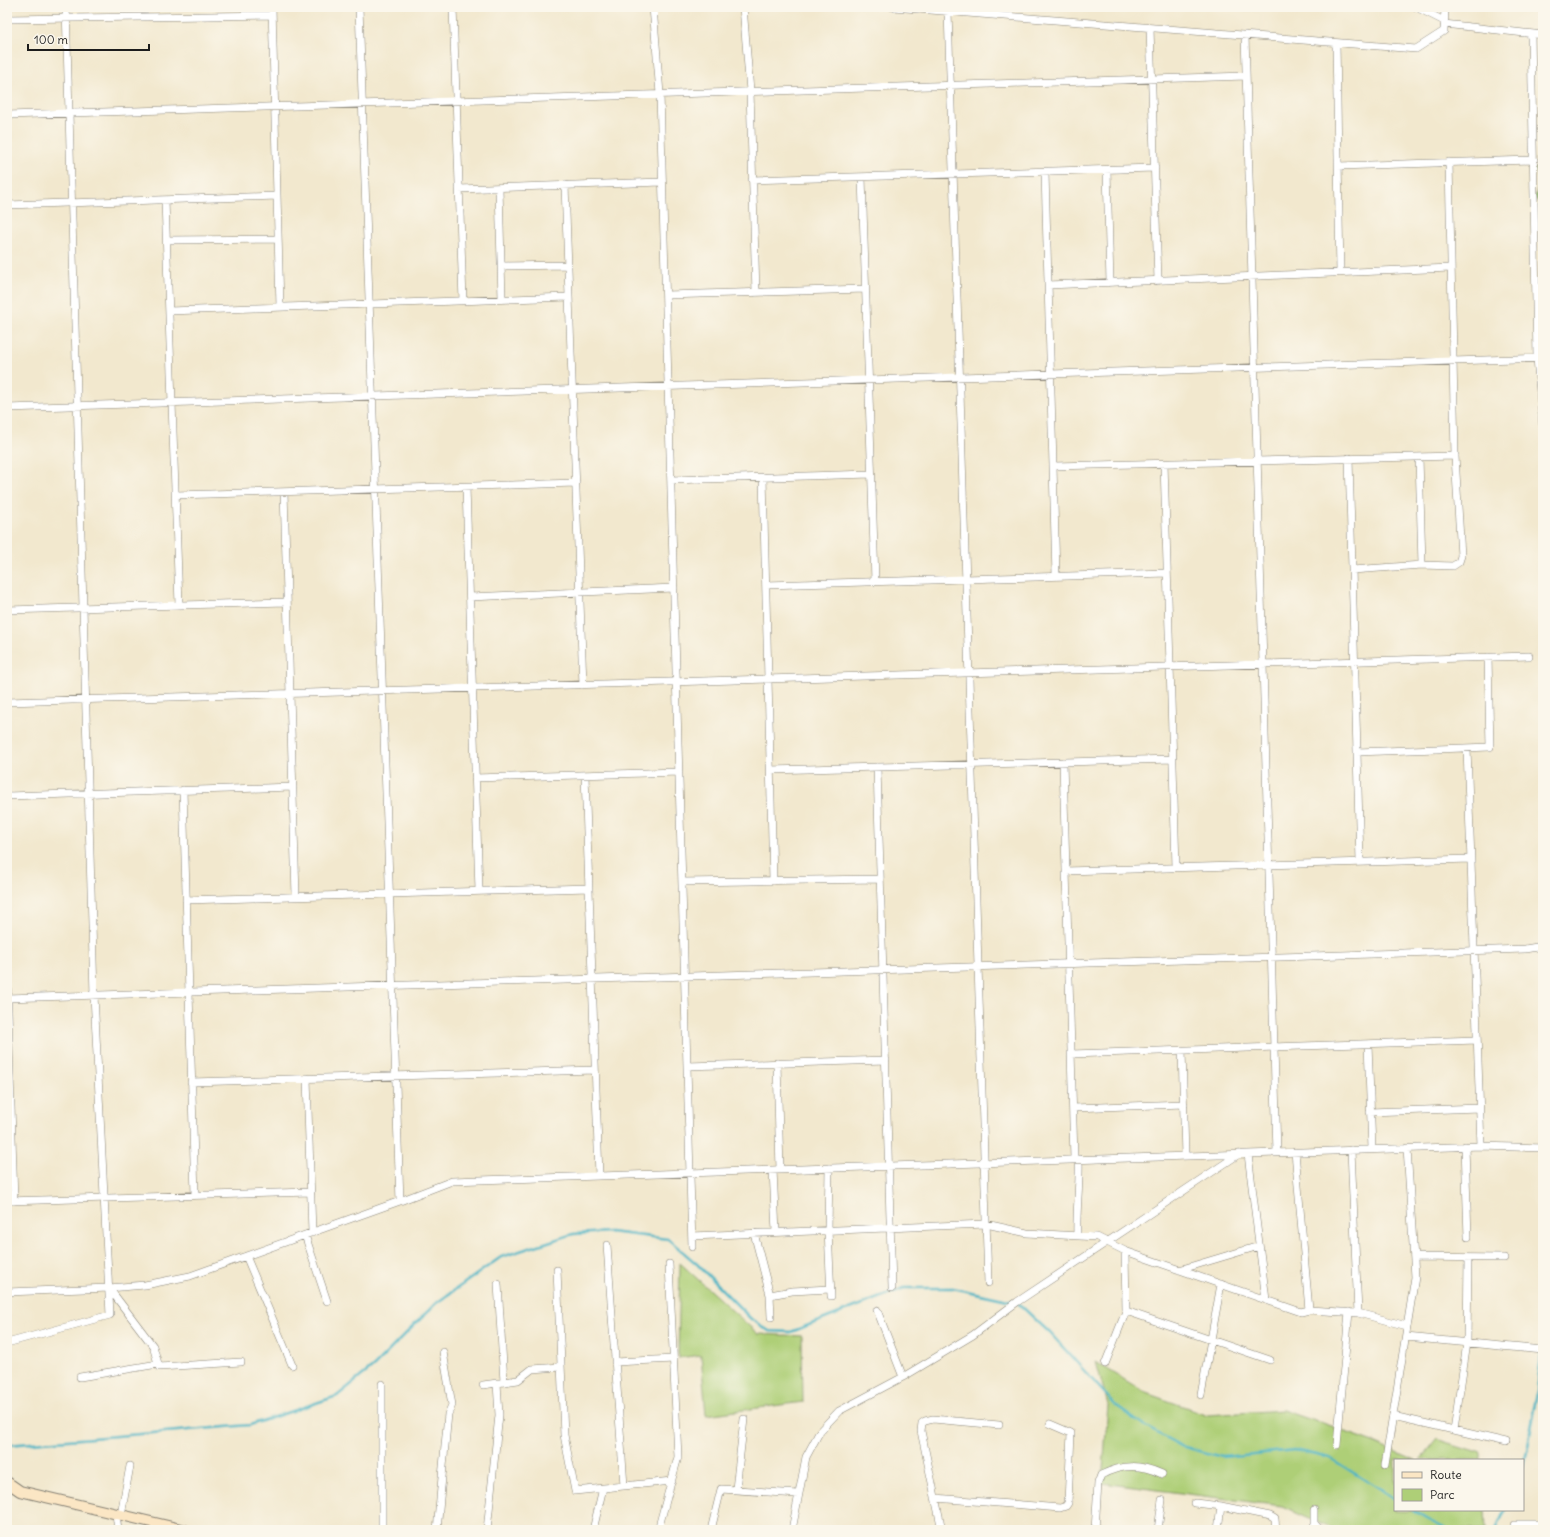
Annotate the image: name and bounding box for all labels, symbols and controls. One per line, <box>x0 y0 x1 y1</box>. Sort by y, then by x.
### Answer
scale bar <box>28 26 149 52</box>
text: 100 m <box>34 32 68 47</box>
legend <box>1394 1459 1524 1511</box>
text: Route <box>1430 1467 1462 1482</box>
text: Parc <box>1430 1487 1455 1502</box>

